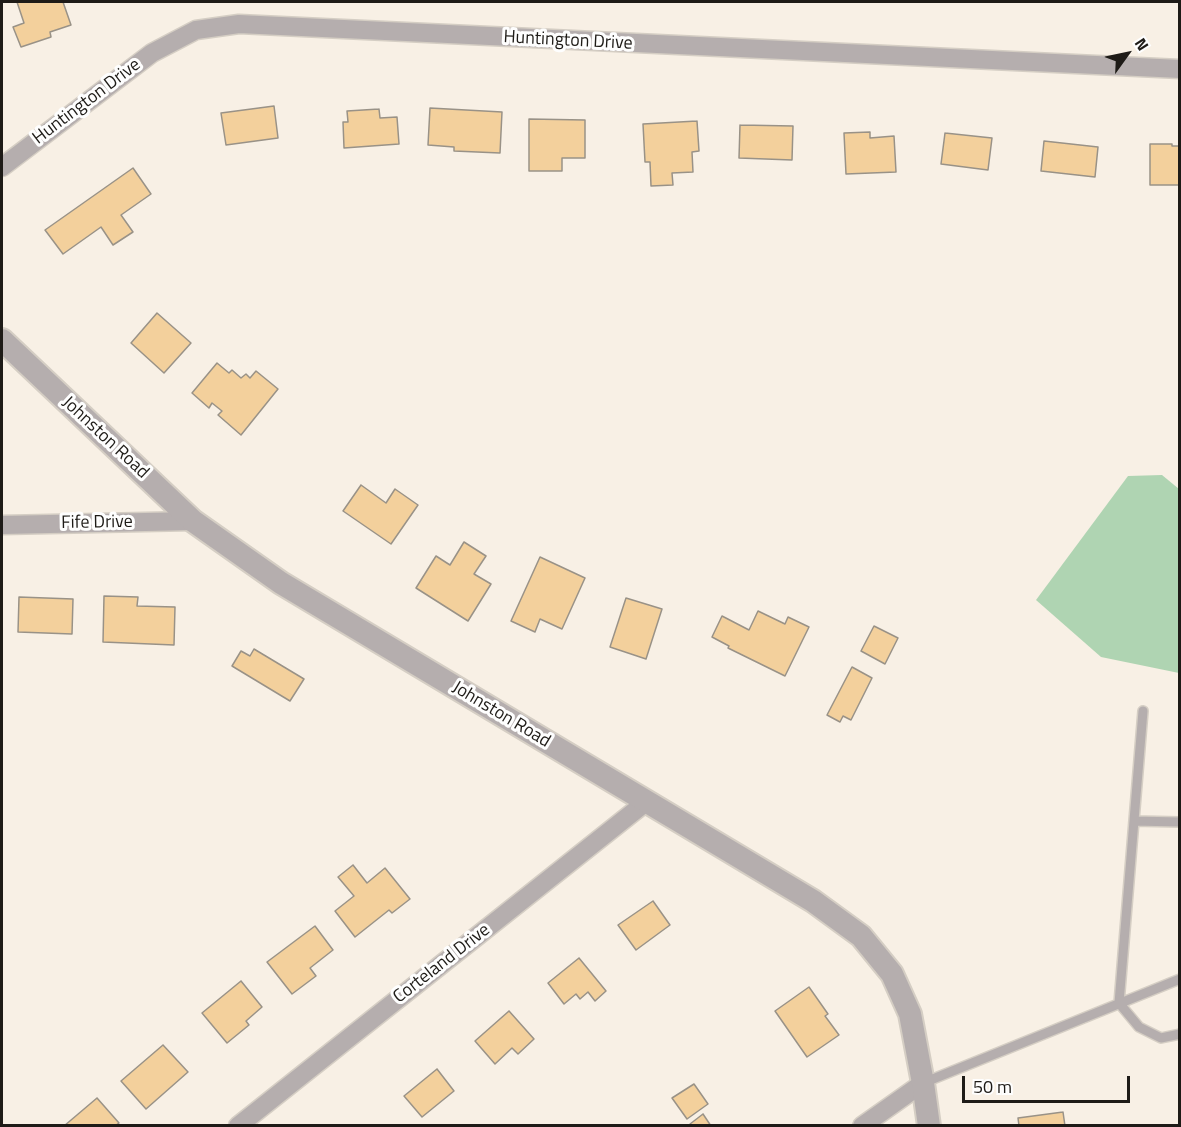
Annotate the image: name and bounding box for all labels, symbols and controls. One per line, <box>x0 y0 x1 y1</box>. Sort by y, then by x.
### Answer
north arrow <box>1097 24 1157 84</box>
street label: Huntington Drive <box>503 27 633 55</box>
text: N <box>1129 33 1155 55</box>
street label: Huntington Drive <box>29 54 145 150</box>
street label: Johnston Road <box>57 392 153 484</box>
street label: Fife Drive <box>61 512 133 534</box>
street label: Johnston Road <box>448 677 554 753</box>
street label: Corteland Drive <box>389 920 495 1008</box>
scale bar <box>965 1064 1133 1102</box>
text: 50 m <box>973 1073 1012 1100</box>

